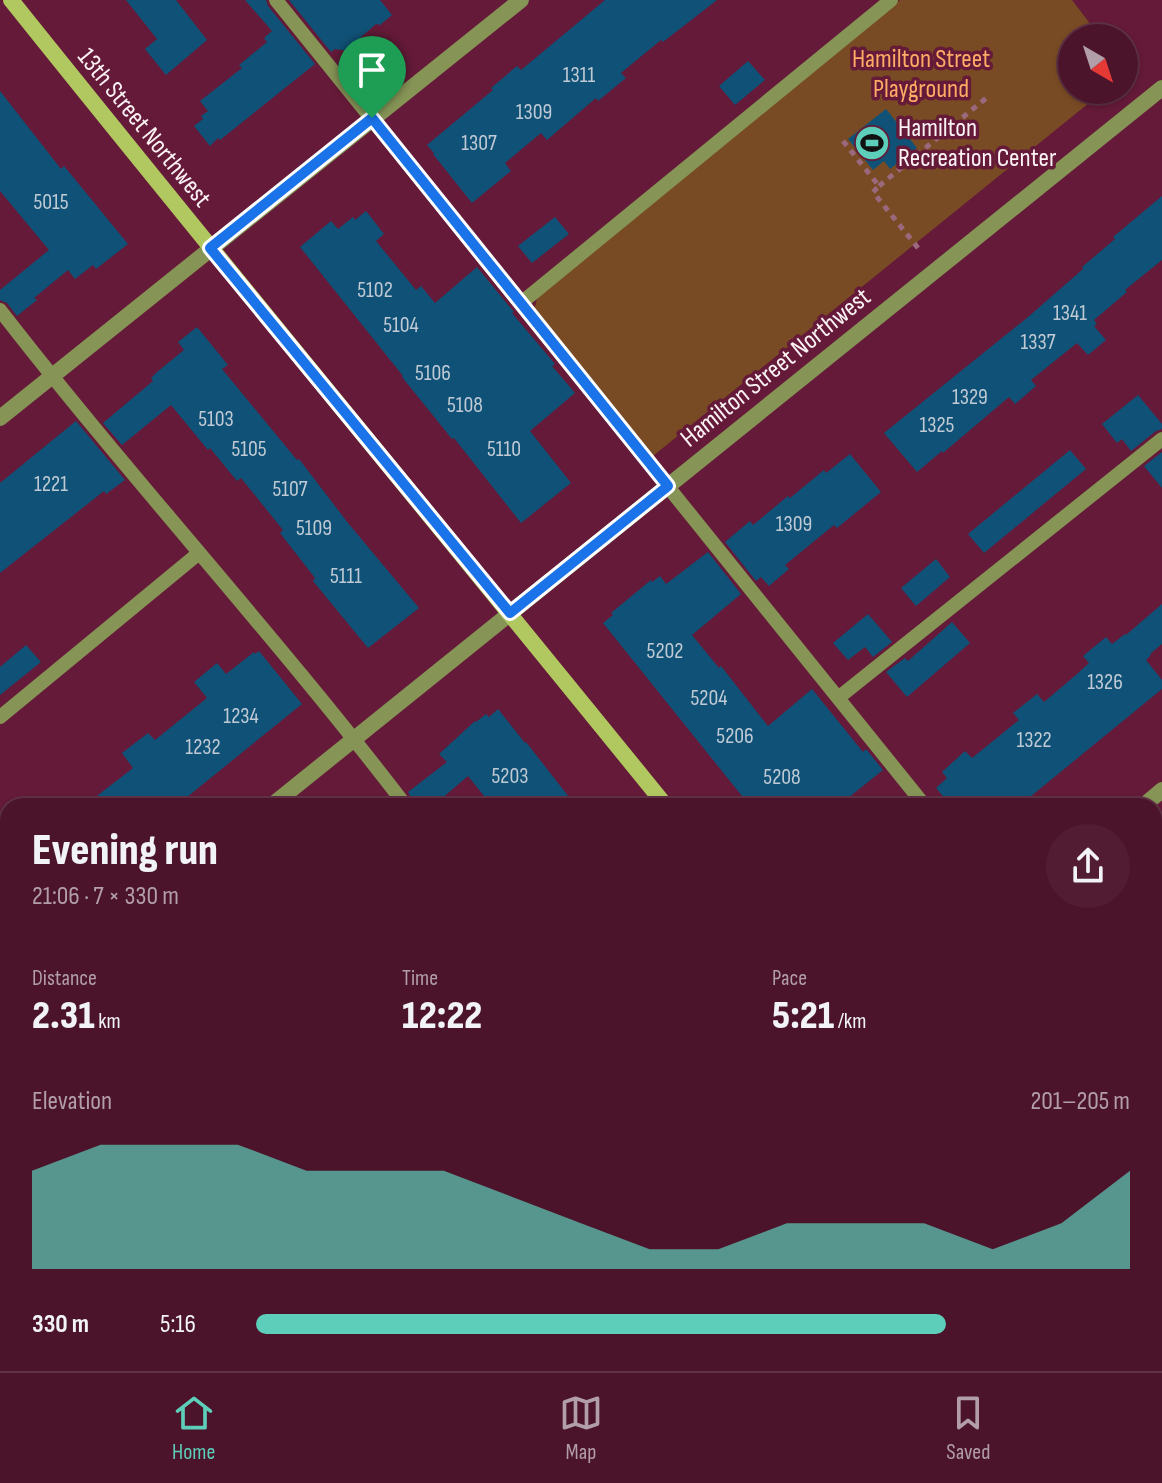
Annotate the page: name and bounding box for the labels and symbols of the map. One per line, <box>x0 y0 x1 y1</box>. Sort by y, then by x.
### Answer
north arrow <box>1058 24 1138 104</box>
pin <box>338 36 406 118</box>
street label: 13th Street Northwest <box>71 42 218 214</box>
park label: Hamilton Street Playground <box>852 44 990 105</box>
house number: 1311 <box>563 62 595 89</box>
house number: 1309 <box>516 99 552 126</box>
place label: Hamilton Recreation Center <box>898 113 1057 174</box>
sports icon: Hamilton Recreation Center <box>853 124 891 162</box>
house number: 1307 <box>461 130 497 157</box>
house number: 5015 <box>33 189 69 216</box>
house number: 5102 <box>357 277 393 304</box>
street label: Hamilton Street Northwest <box>675 282 877 454</box>
house number: 1341 <box>1053 300 1087 327</box>
house number: 5104 <box>383 312 419 339</box>
house number: 1337 <box>1021 329 1056 356</box>
house number: 5106 <box>415 360 451 387</box>
house number: 1329 <box>952 384 988 411</box>
house number: 5108 <box>447 392 483 419</box>
house number: 5103 <box>198 406 234 433</box>
house number: 1325 <box>920 412 955 439</box>
house number: 5105 <box>231 436 267 463</box>
house number: 5110 <box>487 436 521 463</box>
house number: 1221 <box>34 471 68 498</box>
house number: 5107 <box>272 476 308 503</box>
house number: 1309 <box>776 511 812 538</box>
house number: 5109 <box>296 515 332 542</box>
house number: 5111 <box>330 563 362 590</box>
house number: 5202 <box>647 638 683 665</box>
house number: 1326 <box>1087 669 1123 696</box>
house number: 5204 <box>691 685 727 712</box>
house number: 1234 <box>223 703 259 730</box>
house number: 5206 <box>716 723 754 750</box>
house number: 1322 <box>1016 727 1052 754</box>
house number: 1232 <box>185 734 221 761</box>
house number: 5203 <box>492 763 528 790</box>
house number: 5208 <box>763 764 801 791</box>

